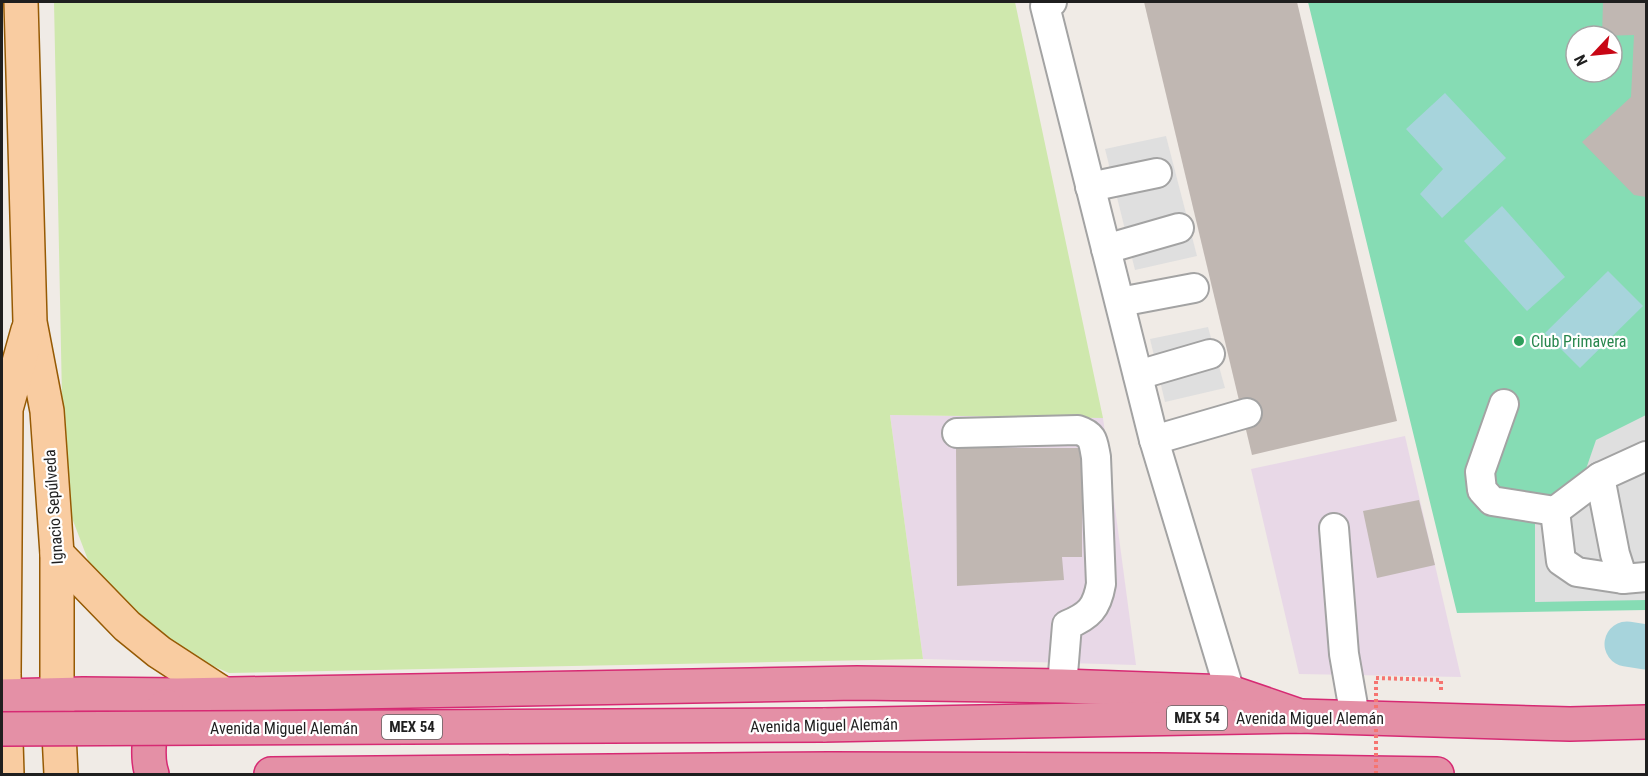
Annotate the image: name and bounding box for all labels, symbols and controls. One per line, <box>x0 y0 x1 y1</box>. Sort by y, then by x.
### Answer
north arrow <box>1564 24 1624 84</box>
text: N <box>1570 52 1592 69</box>
place label: Club Primavera <box>1531 332 1627 351</box>
marker: Club Primavera <box>1512 334 1526 348</box>
street label: Ignacio Sepúlveda <box>40 449 67 565</box>
road number: MEX 54 <box>1167 706 1227 730</box>
street label: Avenida Miguel Alemán <box>1236 709 1384 728</box>
road number: MEX 54 <box>382 715 442 739</box>
street label: Avenida Miguel Alemán <box>750 715 898 736</box>
street label: Avenida Miguel Alemán <box>210 719 358 738</box>

